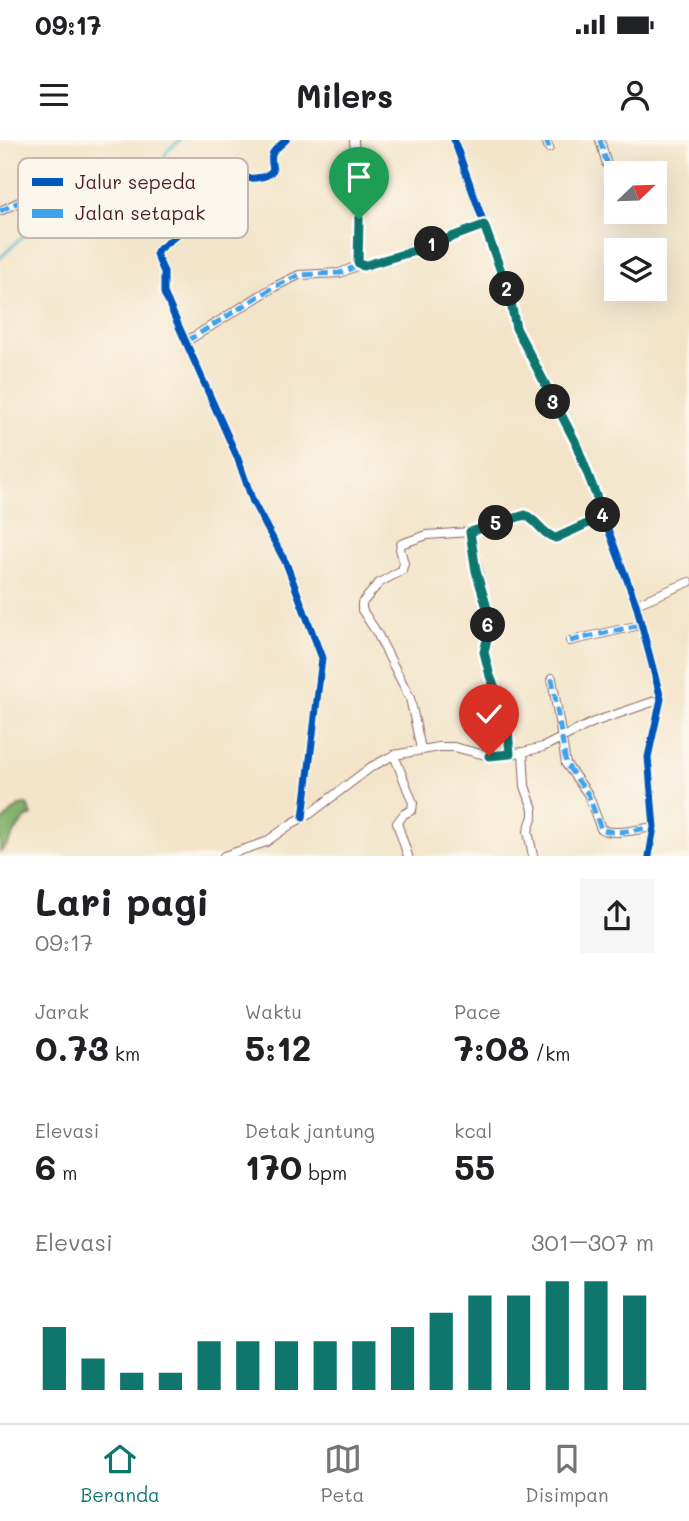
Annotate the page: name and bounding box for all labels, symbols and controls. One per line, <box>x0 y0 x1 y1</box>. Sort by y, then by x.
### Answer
text: 09:17 <box>35 8 102 42</box>
text: Milers <box>296 74 393 116</box>
icon: menu <box>35 76 73 114</box>
icon: person <box>616 76 654 114</box>
pin <box>329 147 389 219</box>
legend <box>18 158 248 238</box>
icon: arrive <box>340 158 378 196</box>
north arrow <box>604 161 667 224</box>
map controls <box>604 161 667 301</box>
text: Jalur sepeda <box>75 169 196 194</box>
text: Jalan setapak <box>75 200 205 225</box>
pin: 1 <box>414 226 450 262</box>
text: 1 <box>427 231 436 256</box>
button: layers <box>604 238 667 301</box>
pin: 2 <box>490 272 524 306</box>
text: 2 <box>501 276 512 301</box>
pin: 3 <box>536 384 570 420</box>
text: 3 <box>547 389 558 414</box>
pin: 4 <box>586 498 620 532</box>
text: 4 <box>596 502 609 527</box>
pin: 5 <box>478 506 514 540</box>
text: 5 <box>490 510 501 535</box>
pin: 6 <box>470 608 505 643</box>
text: 6 <box>482 612 493 637</box>
pin <box>459 684 519 756</box>
icon: check <box>470 695 508 733</box>
text: Lari pagi <box>35 876 209 926</box>
button: share <box>580 879 654 953</box>
text: 09:17 <box>35 927 93 957</box>
text: Jarak <box>35 999 89 1024</box>
text: Waktu <box>245 999 302 1024</box>
text: Pace <box>454 999 501 1024</box>
text: 0.73 <box>35 1024 109 1070</box>
text: 5:12 <box>245 1024 311 1070</box>
text: 7:08 <box>454 1024 529 1070</box>
text: km <box>109 1041 140 1066</box>
text: /km <box>529 1041 570 1066</box>
text: Elevasi <box>35 1118 99 1143</box>
text: Detak jantung <box>245 1118 375 1143</box>
text: kcal <box>454 1118 492 1143</box>
text: 6 <box>35 1143 56 1189</box>
text: 170 <box>245 1143 302 1189</box>
text: 55 <box>454 1143 495 1189</box>
text: m <box>56 1160 77 1185</box>
text: bpm <box>302 1160 347 1185</box>
text: Elevasi <box>35 1227 113 1257</box>
text: 301–307 m <box>531 1227 654 1257</box>
tab: Beranda <box>80 1440 160 1507</box>
tab: Peta <box>321 1440 364 1507</box>
tab: Disimpan <box>525 1440 609 1507</box>

